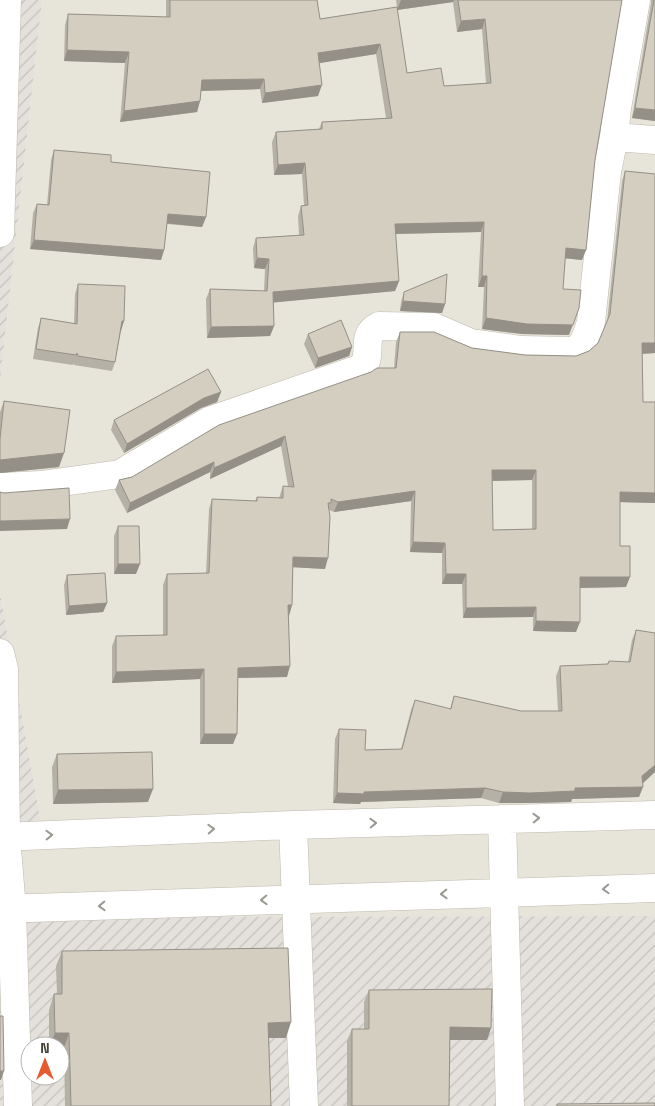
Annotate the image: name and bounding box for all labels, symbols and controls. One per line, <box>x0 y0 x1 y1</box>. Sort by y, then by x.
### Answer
one-way arrow <box>532 813 540 823</box>
one-way arrow <box>370 818 378 828</box>
one-way arrow <box>207 823 215 834</box>
one-way arrow <box>45 830 53 841</box>
one-way arrow <box>602 884 610 895</box>
one-way arrow <box>440 889 448 900</box>
one-way arrow <box>260 895 268 905</box>
one-way arrow <box>97 900 105 911</box>
north arrow <box>20 1036 70 1086</box>
text: N <box>40 1039 50 1057</box>

